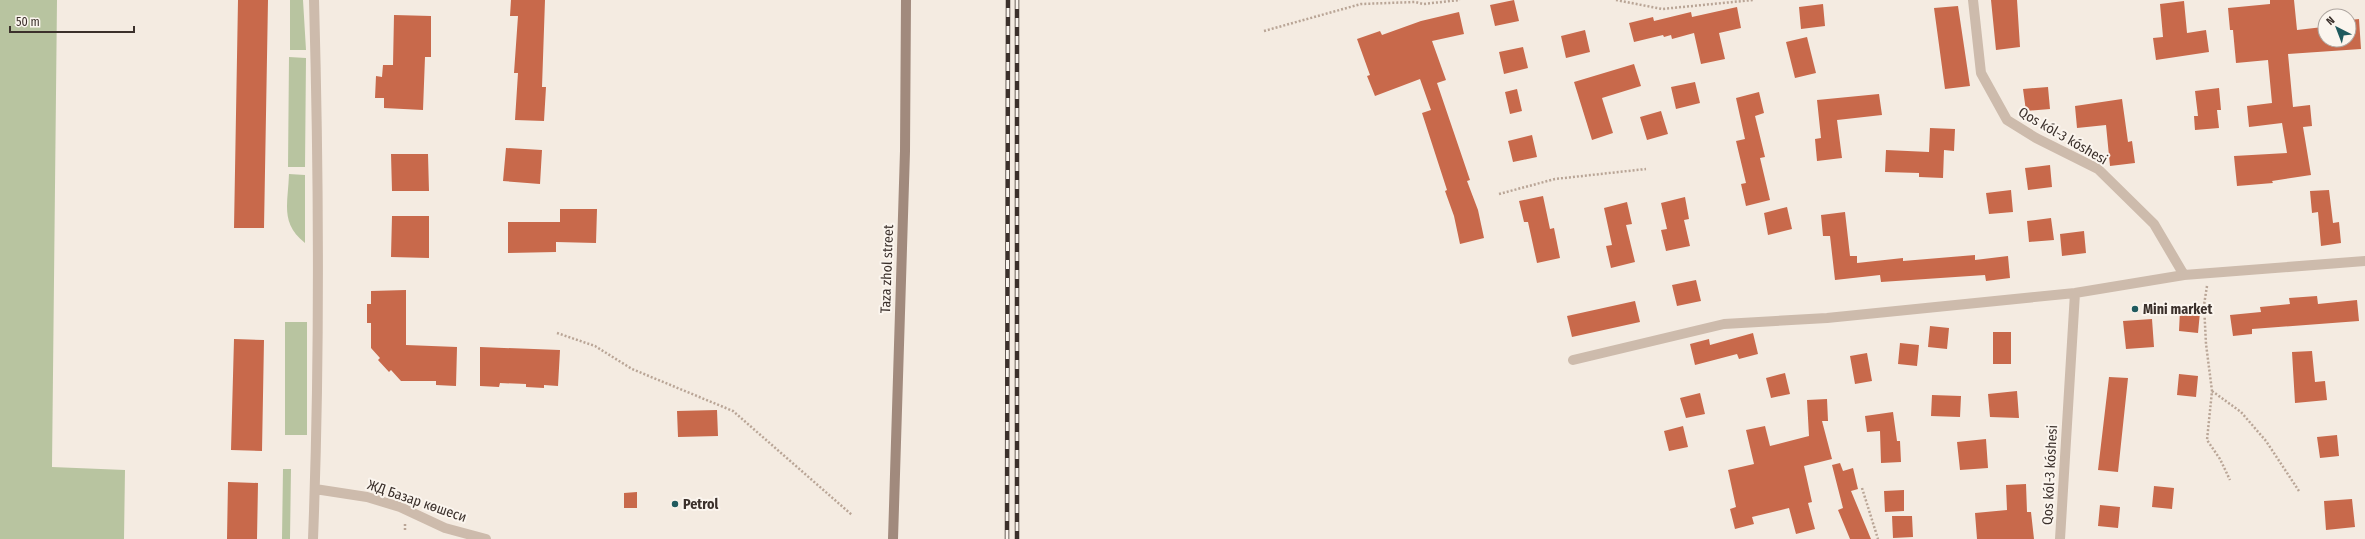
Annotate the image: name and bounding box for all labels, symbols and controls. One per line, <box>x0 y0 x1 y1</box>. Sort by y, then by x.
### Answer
scale bar <box>10 8 134 34</box>
north arrow <box>2317 8 2357 48</box>
text: N <box>2324 14 2337 28</box>
text: 50 m <box>16 15 40 29</box>
street label: Qos kól-3 kóshesi <box>2015 104 2111 168</box>
street label: Taza zhol street <box>877 224 897 314</box>
place label: Mini market <box>2143 301 2213 318</box>
marker: Mini market <box>2130 304 2140 314</box>
street label: Qos kól-3 kóshesi <box>2039 425 2061 525</box>
street label: ЖД Базар көшеси <box>365 476 469 526</box>
place label: Petrol <box>683 496 718 513</box>
marker: Petrol <box>670 499 680 509</box>

